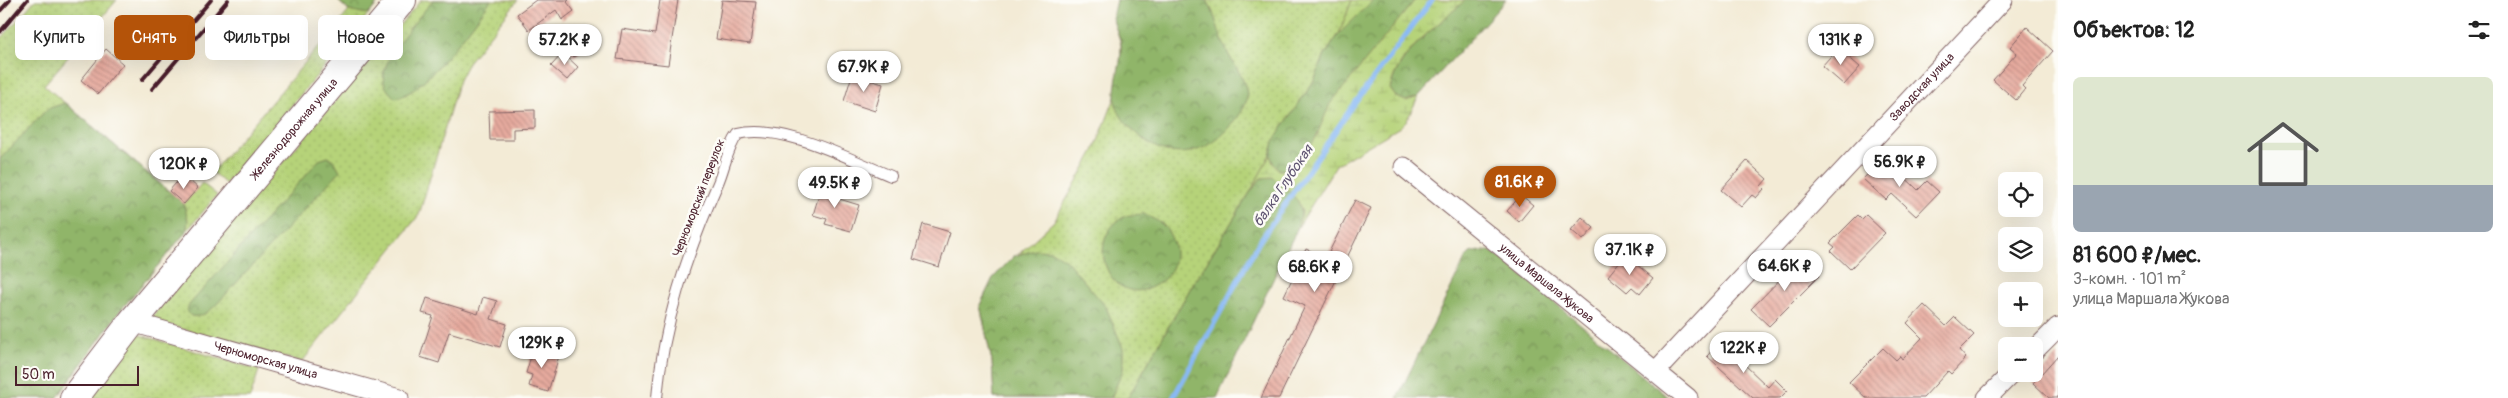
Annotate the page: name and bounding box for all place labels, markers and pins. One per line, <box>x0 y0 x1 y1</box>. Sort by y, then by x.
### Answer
pin: 57.2K ₽ <box>519 23 611 66</box>
pin: 131K ₽ <box>1800 23 1882 66</box>
pin: 67.9K ₽ <box>818 51 910 93</box>
pin: 56.9K ₽ <box>1854 146 1946 188</box>
pin: 120K ₽ <box>143 148 225 190</box>
pin: 49.5K ₽ <box>789 166 881 209</box>
pin: 81.6K ₽ <box>1474 166 1566 208</box>
pin: 37.1K ₽ <box>1584 234 1676 276</box>
pin: 68.6K ₽ <box>1269 250 1361 293</box>
pin: 64.6K ₽ <box>1739 250 1831 292</box>
pin: 129K ₽ <box>501 326 583 369</box>
pin: 122K ₽ <box>1703 332 1785 374</box>

